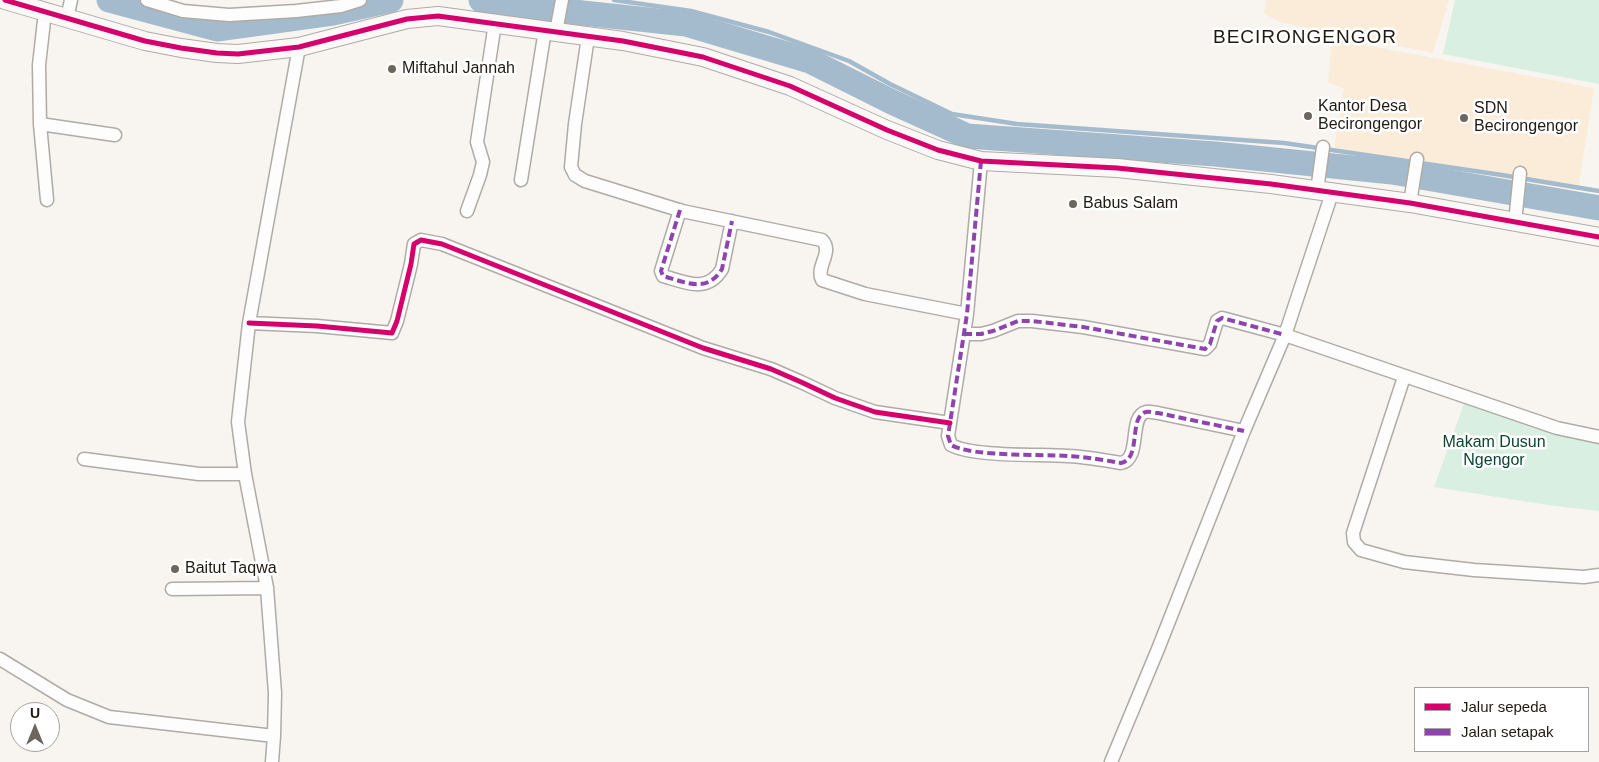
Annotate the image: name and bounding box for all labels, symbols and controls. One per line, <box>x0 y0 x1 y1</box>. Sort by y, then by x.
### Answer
district label: BECIRONGENGOR <box>1211 27 1399 49</box>
place label: Miftahul Jannah <box>402 59 515 79</box>
marker: Miftahul Jannah <box>386 63 398 75</box>
place label: Kantor Desa Becirongengor <box>1318 97 1422 135</box>
place label: SDN Becirongengor <box>1474 99 1578 137</box>
marker: Kantor Desa Becirongengor <box>1302 110 1314 122</box>
marker: SDN Becirongengor <box>1458 112 1470 124</box>
place label: Babus Salam <box>1083 194 1178 214</box>
marker: Babus Salam <box>1067 198 1079 210</box>
park label: Makam Dusun Ngengor <box>1442 433 1546 471</box>
place label: Baitut Taqwa <box>185 559 277 579</box>
marker: Baitut Taqwa <box>169 563 181 575</box>
legend <box>1414 687 1589 752</box>
text: Jalur sepeda <box>1461 698 1547 715</box>
north arrow <box>10 702 60 752</box>
text: U <box>30 705 40 721</box>
text: Jalan setapak <box>1461 723 1554 740</box>

